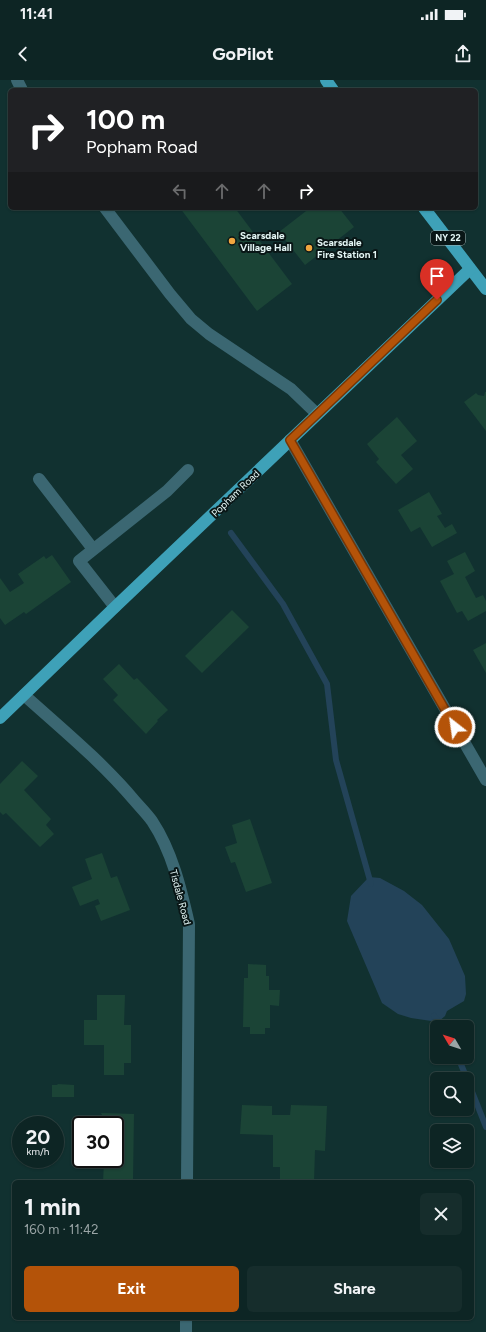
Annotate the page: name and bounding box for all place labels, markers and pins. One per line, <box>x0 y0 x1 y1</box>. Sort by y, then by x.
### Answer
place label: Scarsdale Village Hall <box>240 229 292 254</box>
marker: Scarsdale Village Hall <box>227 236 237 246</box>
place label: Scarsdale Fire Station 1 <box>317 236 377 261</box>
marker: Scarsdale Fire Station 1 <box>304 243 314 253</box>
pin <box>420 259 454 300</box>

